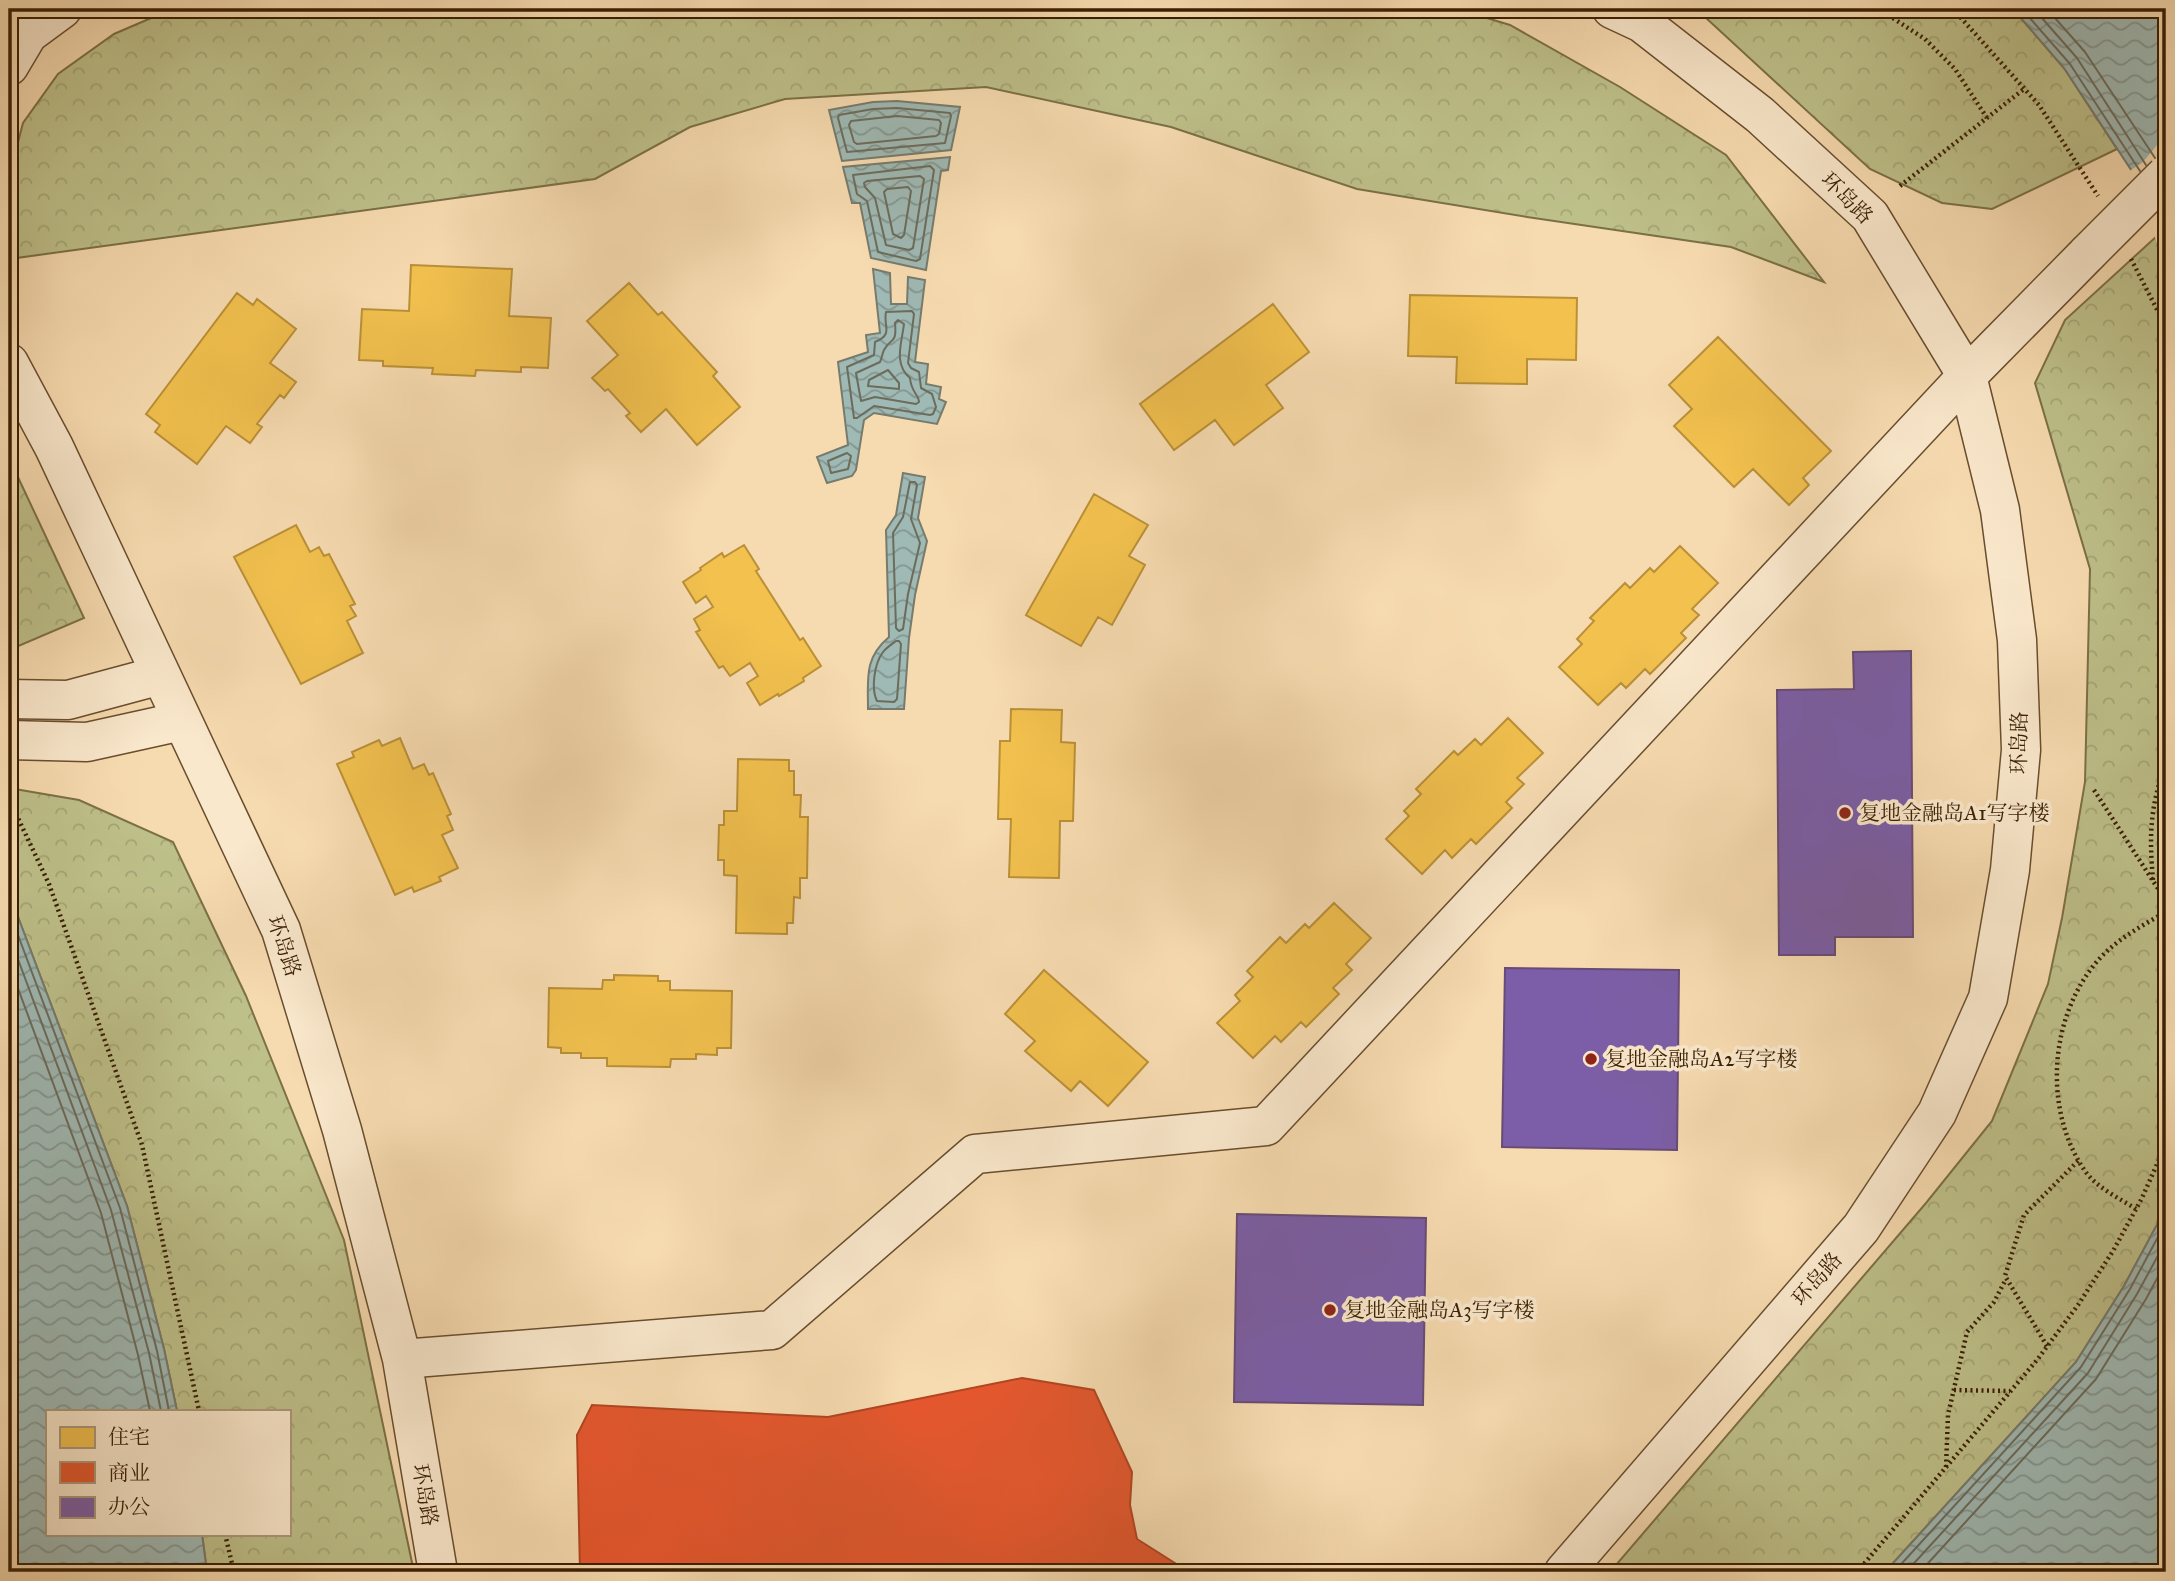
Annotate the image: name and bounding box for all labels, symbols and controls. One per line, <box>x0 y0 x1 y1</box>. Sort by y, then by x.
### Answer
street label: 环岛路 <box>1816 167 1878 229</box>
street label: 环岛路 <box>2005 711 2033 775</box>
place label: 复地金融岛A1写字楼 <box>1859 800 2049 826</box>
marker: 复地金融岛A1写字楼 <box>1837 805 1853 821</box>
street label: 环岛路 <box>261 912 307 980</box>
place label: 复地金融岛A2写字楼 <box>1605 1046 1798 1072</box>
marker: 复地金融岛A2写字楼 <box>1583 1051 1599 1067</box>
street label: 环岛路 <box>1787 1247 1847 1311</box>
place label: 复地金融岛A3写字楼 <box>1344 1297 1535 1323</box>
marker: 复地金融岛A3写字楼 <box>1322 1302 1338 1318</box>
legend <box>46 1410 290 1536</box>
text: 住宅 <box>108 1424 150 1450</box>
text: 商业 <box>108 1460 150 1486</box>
street label: 环岛路 <box>407 1462 443 1528</box>
text: 办公 <box>108 1494 150 1520</box>

